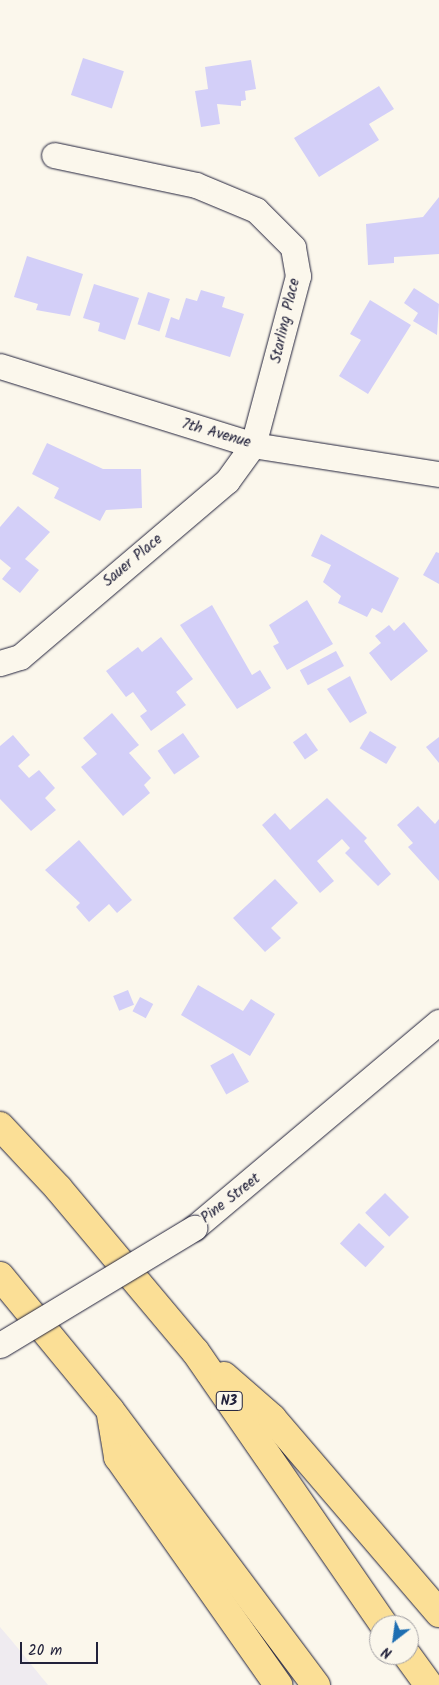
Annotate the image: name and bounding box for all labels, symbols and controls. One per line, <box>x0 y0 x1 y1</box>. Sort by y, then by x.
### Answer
street label: Starling Place <box>268 277 304 365</box>
street label: 7th Avenue <box>179 416 253 452</box>
street label: Sauer Place <box>100 531 166 591</box>
street label: Pine Street <box>198 1170 264 1228</box>
road number: N3 <box>215 1390 243 1412</box>
north arrow <box>369 1615 419 1665</box>
scale bar <box>22 1632 100 1664</box>
text: 20 m <box>28 1639 62 1663</box>
text: N <box>378 1640 396 1664</box>

